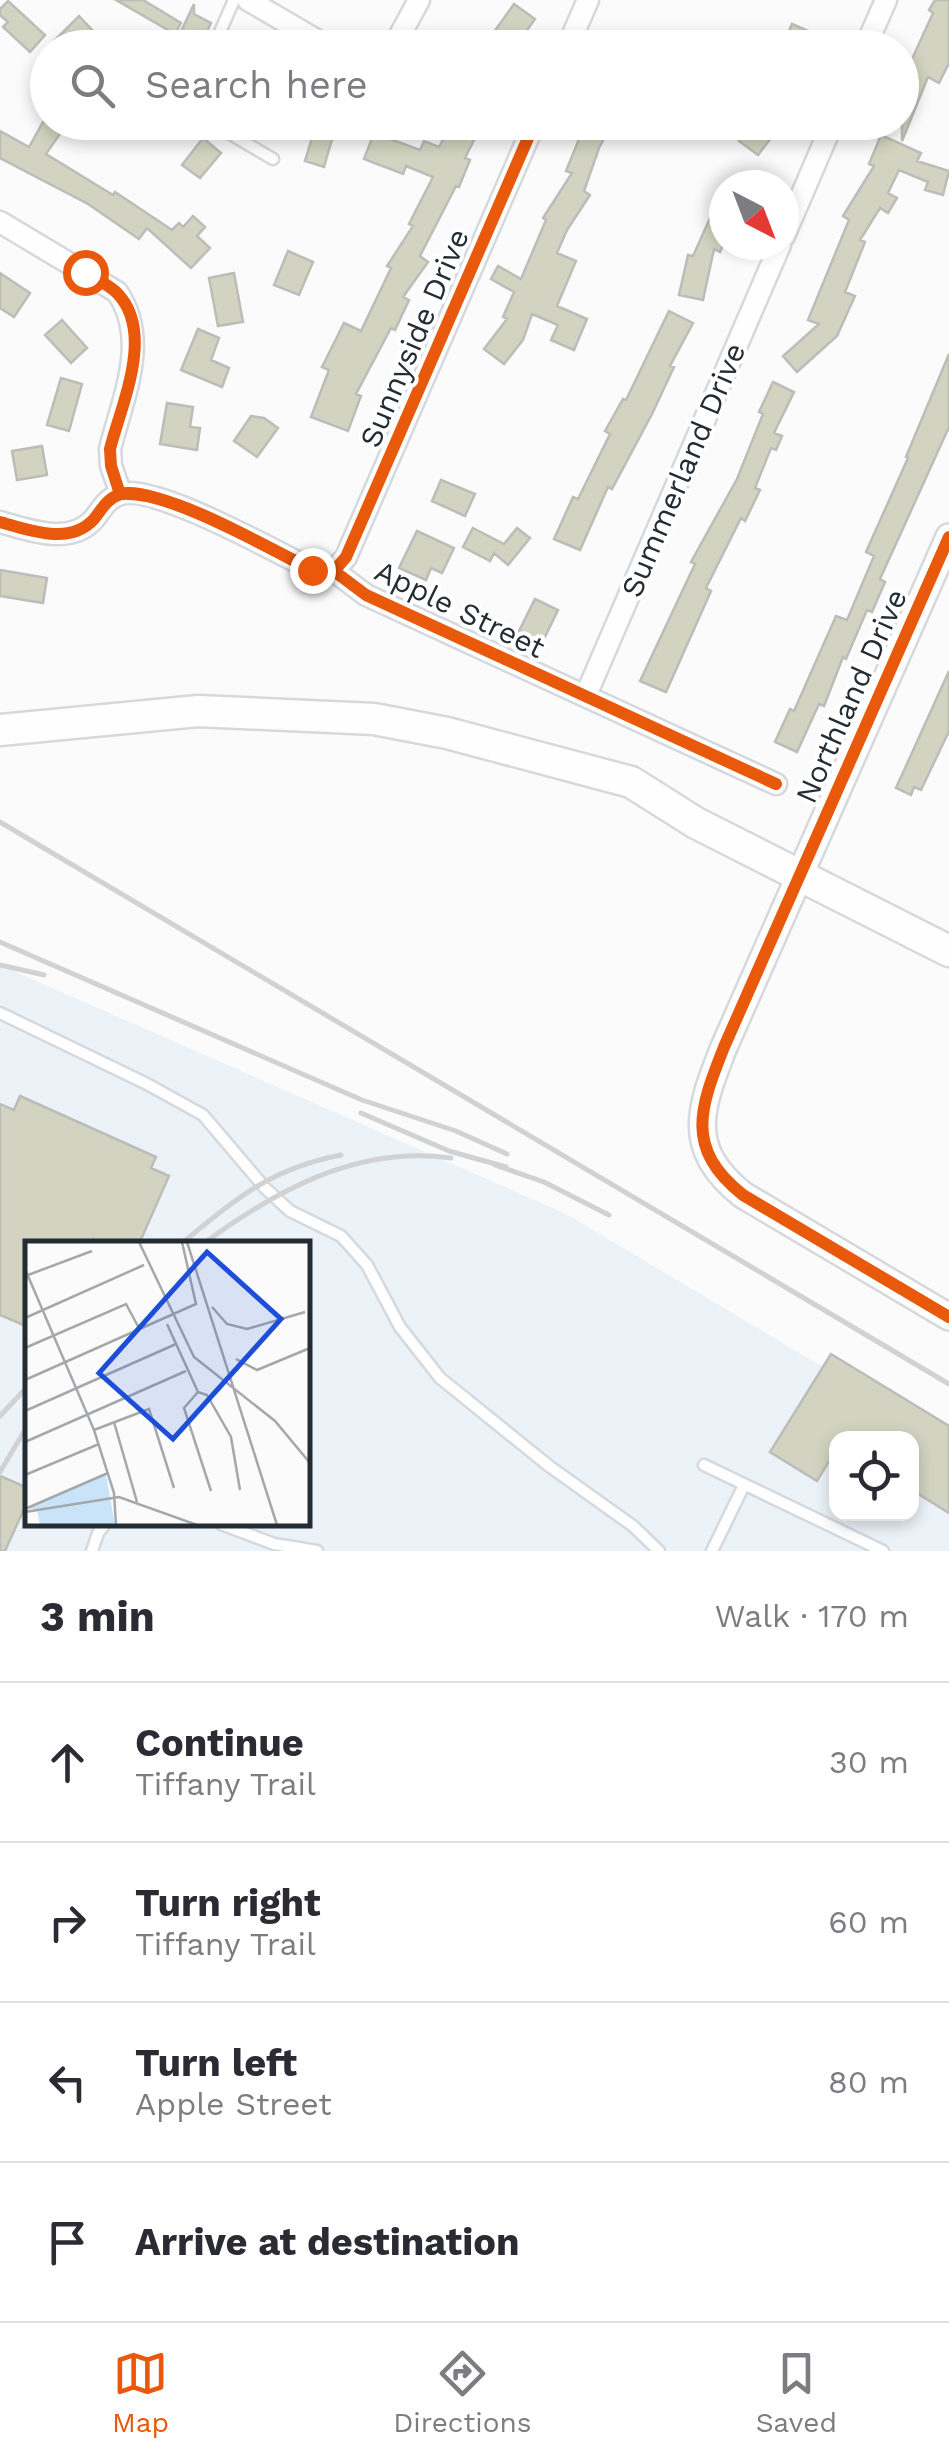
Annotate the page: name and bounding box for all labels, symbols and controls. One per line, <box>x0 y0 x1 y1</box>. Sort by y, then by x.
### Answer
search box <box>30 30 919 140</box>
icon: search <box>65 58 120 113</box>
text: Search here <box>145 63 368 107</box>
north arrow <box>709 170 799 260</box>
street label: Sunnyside Drive <box>352 223 476 453</box>
route start <box>63 250 109 296</box>
street label: Summerland Drive <box>614 338 752 602</box>
route end <box>290 548 336 594</box>
street label: Apple Street <box>369 553 551 665</box>
street label: Northland Drive <box>788 584 914 808</box>
inset map <box>25 1241 310 1526</box>
map controls <box>829 1431 919 1521</box>
button: locate <box>829 1431 919 1521</box>
text: 3 min <box>40 1592 155 1641</box>
text: Walk · 170 m <box>715 1597 909 1635</box>
text: Continue <box>135 1721 304 1765</box>
icon: ahead <box>40 1735 95 1790</box>
text: 30 m <box>829 1743 909 1781</box>
text: Tiffany Trail <box>135 1765 316 1803</box>
text: Turn right <box>135 1881 321 1925</box>
icon: right <box>40 1895 95 1950</box>
text: 60 m <box>828 1903 909 1941</box>
text: Tiffany Trail <box>135 1925 316 1963</box>
text: Turn left <box>135 2041 297 2085</box>
icon: left <box>40 2055 95 2110</box>
text: 80 m <box>828 2063 909 2101</box>
text: Apple Street <box>135 2085 332 2123</box>
icon: arrive <box>40 2215 95 2270</box>
text: Arrive at destination <box>135 2220 520 2264</box>
tab: Map <box>112 2346 169 2439</box>
tab: Directions <box>393 2346 532 2439</box>
tab: Saved <box>756 2346 837 2439</box>

